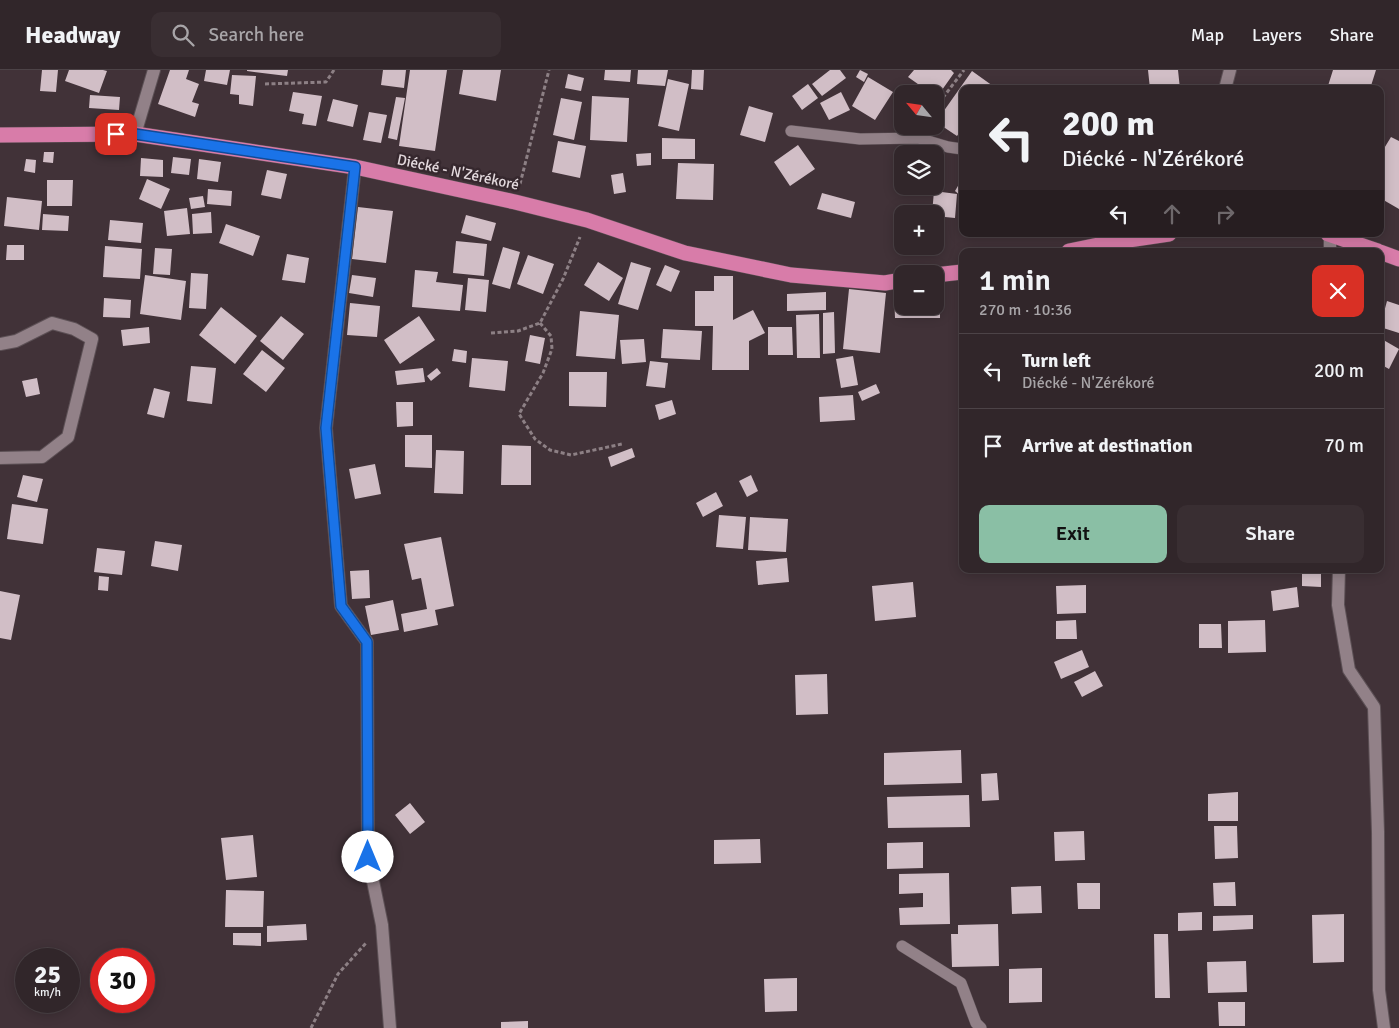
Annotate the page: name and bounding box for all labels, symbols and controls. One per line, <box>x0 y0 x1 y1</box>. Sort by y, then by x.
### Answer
search box <box>151 12 501 57</box>
text: Headway <box>25 20 121 50</box>
icon: search <box>169 21 197 49</box>
text: Search here <box>209 23 304 47</box>
text: Map <box>1191 24 1224 46</box>
text: Layers <box>1252 24 1302 46</box>
text: Share <box>1330 24 1374 46</box>
north arrow <box>894 85 944 135</box>
map controls <box>894 85 944 315</box>
text: 200 m <box>1062 102 1155 145</box>
icon: left <box>979 105 1044 170</box>
pin <box>95 113 137 155</box>
icon: arrive <box>102 120 130 148</box>
button: layers <box>894 145 944 195</box>
text: Diécké - N'Zérékoré <box>1062 145 1244 172</box>
street label: Diécké - N'Zérékoré <box>395 150 521 194</box>
icon: left <box>1105 200 1133 228</box>
icon: ahead <box>1158 200 1186 228</box>
icon: right <box>1211 200 1239 228</box>
button: + <box>894 205 944 255</box>
text: 1 min <box>979 262 1051 299</box>
button: − <box>894 265 944 315</box>
button: close <box>1312 265 1364 317</box>
text: 270 m · 10:36 <box>979 300 1072 320</box>
text: Turn left <box>1022 349 1091 373</box>
icon: left <box>979 357 1007 385</box>
text: 200 m <box>1314 359 1364 383</box>
text: Diécké - N'Zérékoré <box>1022 373 1155 393</box>
icon: arrive <box>979 432 1007 460</box>
text: Arrive at destination <box>1022 434 1193 458</box>
text: 70 m <box>1324 434 1364 458</box>
button: Exit <box>979 505 1167 563</box>
button: Share <box>1177 505 1364 563</box>
position arrow <box>341 830 393 882</box>
speed limit sign: 30 <box>90 948 155 1013</box>
text: 25 <box>34 959 61 990</box>
text: km/h <box>34 985 61 1000</box>

